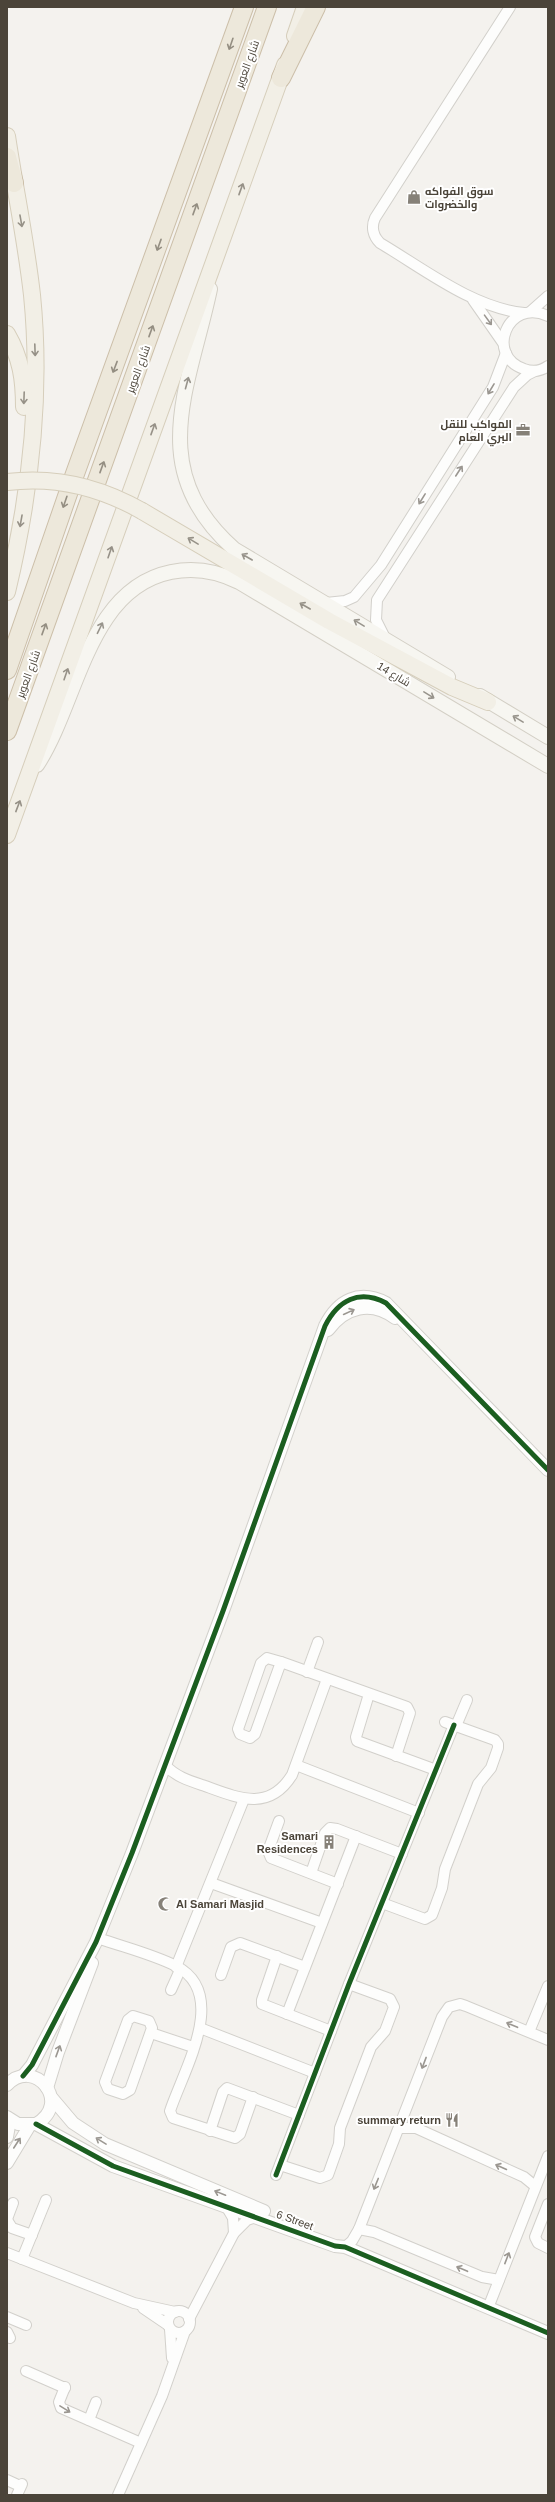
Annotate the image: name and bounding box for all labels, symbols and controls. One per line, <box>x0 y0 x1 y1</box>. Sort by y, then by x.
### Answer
one-way arrow <box>227 37 235 49</box>
street label: شارع العوير <box>232 38 263 91</box>
one-way arrow <box>237 183 245 195</box>
place label: سوق الفواكه والخضروات <box>425 185 493 212</box>
shop icon: سوق الفواكه والخضروات <box>406 189 422 205</box>
one-way arrow <box>192 203 199 216</box>
one-way arrow <box>17 214 25 227</box>
one-way arrow <box>155 239 162 252</box>
one-way arrow <box>484 315 493 326</box>
one-way arrow <box>148 326 156 338</box>
one-way arrow <box>31 343 39 356</box>
street label: شارع العوير <box>123 343 154 396</box>
one-way arrow <box>110 361 118 373</box>
one-way arrow <box>184 377 192 390</box>
one-way arrow <box>487 383 495 395</box>
one-way arrow <box>20 391 28 404</box>
place label: المواكب للنقل البري العام <box>441 418 512 447</box>
office icon: المواكب للنقل البري العام <box>515 422 531 438</box>
one-way arrow <box>150 424 158 436</box>
one-way arrow <box>99 461 107 473</box>
one-way arrow <box>455 466 463 477</box>
one-way arrow <box>418 493 426 505</box>
one-way arrow <box>61 496 68 509</box>
one-way arrow <box>16 514 24 527</box>
one-way arrow <box>187 536 199 544</box>
one-way arrow <box>106 546 114 558</box>
one-way arrow <box>241 553 253 561</box>
one-way arrow <box>299 602 311 610</box>
one-way arrow <box>353 619 365 627</box>
one-way arrow <box>41 622 48 635</box>
one-way arrow <box>97 622 104 634</box>
street label: شارع العوير <box>13 648 44 701</box>
street label: شارع 14 <box>374 659 413 690</box>
one-way arrow <box>63 669 71 681</box>
one-way arrow <box>423 691 435 699</box>
one-way arrow <box>512 715 524 723</box>
one-way arrow <box>15 800 23 812</box>
one-way arrow <box>342 1308 354 1315</box>
place label: Samari Residences <box>257 1830 318 1855</box>
building icon: Samari Residences <box>321 1834 337 1850</box>
mosque icon: Al Samari Masjid <box>157 1896 173 1912</box>
place label: Al Samari Masjid <box>176 1898 264 1910</box>
one-way arrow <box>506 2020 518 2028</box>
one-way arrow <box>55 2045 63 2057</box>
one-way arrow <box>420 2057 428 2069</box>
restaurant icon: summary return <box>444 2112 460 2128</box>
place label: summary return <box>357 2114 441 2126</box>
one-way arrow <box>14 2137 22 2149</box>
one-way arrow <box>96 2137 107 2145</box>
one-way arrow <box>496 2163 508 2170</box>
one-way arrow <box>372 2178 380 2190</box>
one-way arrow <box>214 2189 226 2196</box>
street label: 6 Street <box>275 2208 315 2232</box>
one-way arrow <box>504 2252 512 2264</box>
one-way arrow <box>456 2264 468 2272</box>
one-way arrow <box>60 2404 71 2413</box>

